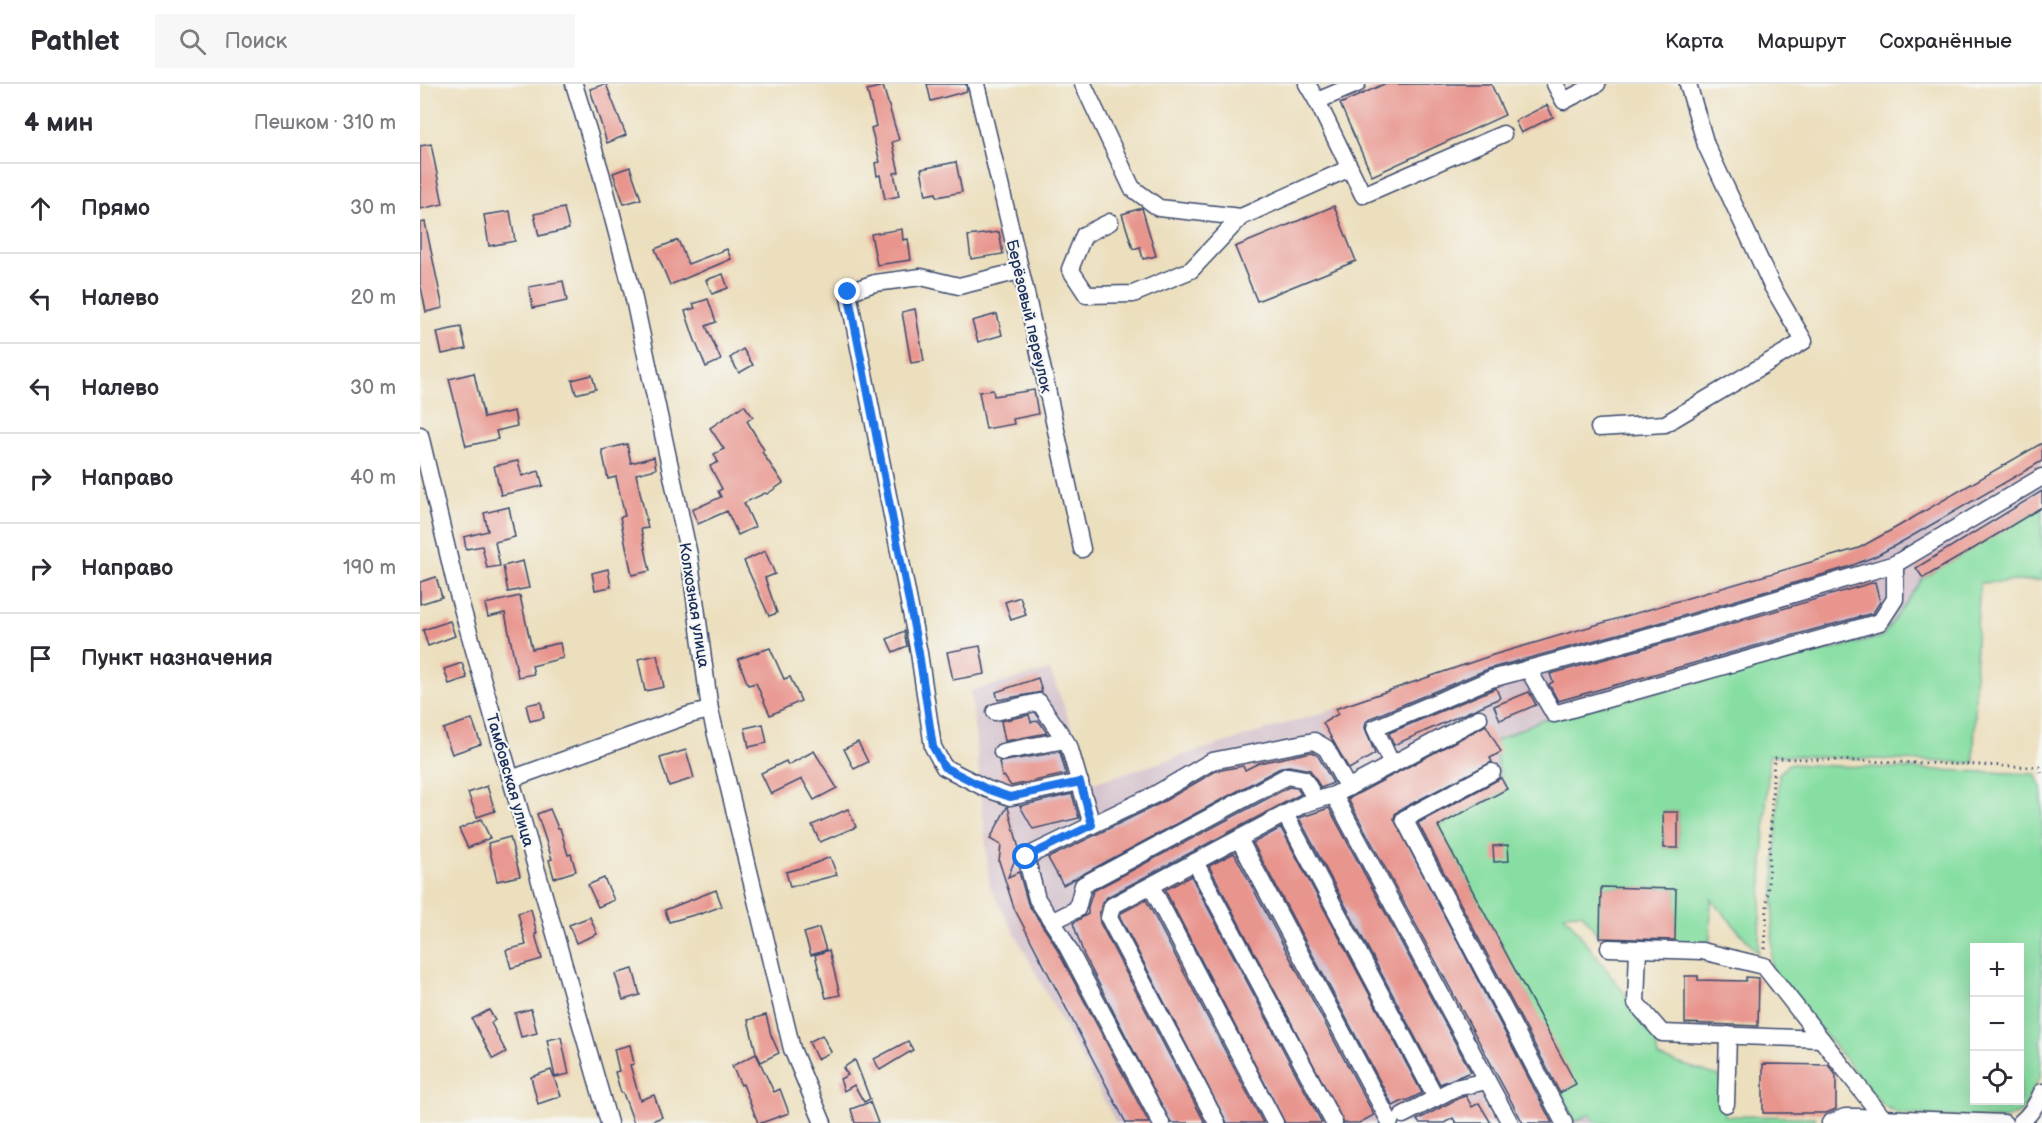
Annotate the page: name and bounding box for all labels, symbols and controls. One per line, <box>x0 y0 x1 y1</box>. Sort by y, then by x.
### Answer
search box <box>155 14 575 68</box>
text: Pathlet <box>30 25 119 58</box>
icon: search <box>176 25 209 58</box>
text: Поиск <box>224 28 287 55</box>
text: Карта <box>1665 29 1724 54</box>
text: Маршрут <box>1757 29 1846 54</box>
text: Сохранённые <box>1879 29 2012 54</box>
text: 4 мин <box>24 108 93 139</box>
text: Пешком · 310 m <box>254 111 396 135</box>
icon: ahead <box>24 192 57 225</box>
text: Прямо <box>81 195 150 222</box>
text: 30 m <box>350 196 396 220</box>
street label: Берёзовый переулок <box>1002 238 1056 395</box>
route end <box>834 278 860 304</box>
icon: left <box>24 282 57 315</box>
text: Налево <box>81 285 159 312</box>
text: 20 m <box>351 286 396 310</box>
icon: left <box>24 372 57 405</box>
text: Налево <box>81 375 159 402</box>
text: 30 m <box>350 376 396 400</box>
icon: right <box>24 462 57 495</box>
text: Направо <box>81 465 173 492</box>
text: 40 m <box>350 466 396 490</box>
street label: Колхозная улица <box>674 541 713 670</box>
icon: right <box>24 552 57 585</box>
text: Направо <box>81 555 173 582</box>
text: 190 m <box>343 556 396 580</box>
icon: arrive <box>24 642 57 675</box>
text: Пункт назначения <box>81 645 273 672</box>
street label: Тамбовская улица <box>481 712 538 850</box>
route start <box>1012 843 1038 869</box>
map controls <box>1970 943 2024 1105</box>
button: + <box>1970 943 2024 997</box>
button: − <box>1970 997 2024 1051</box>
button: locate <box>1970 1051 2024 1105</box>

